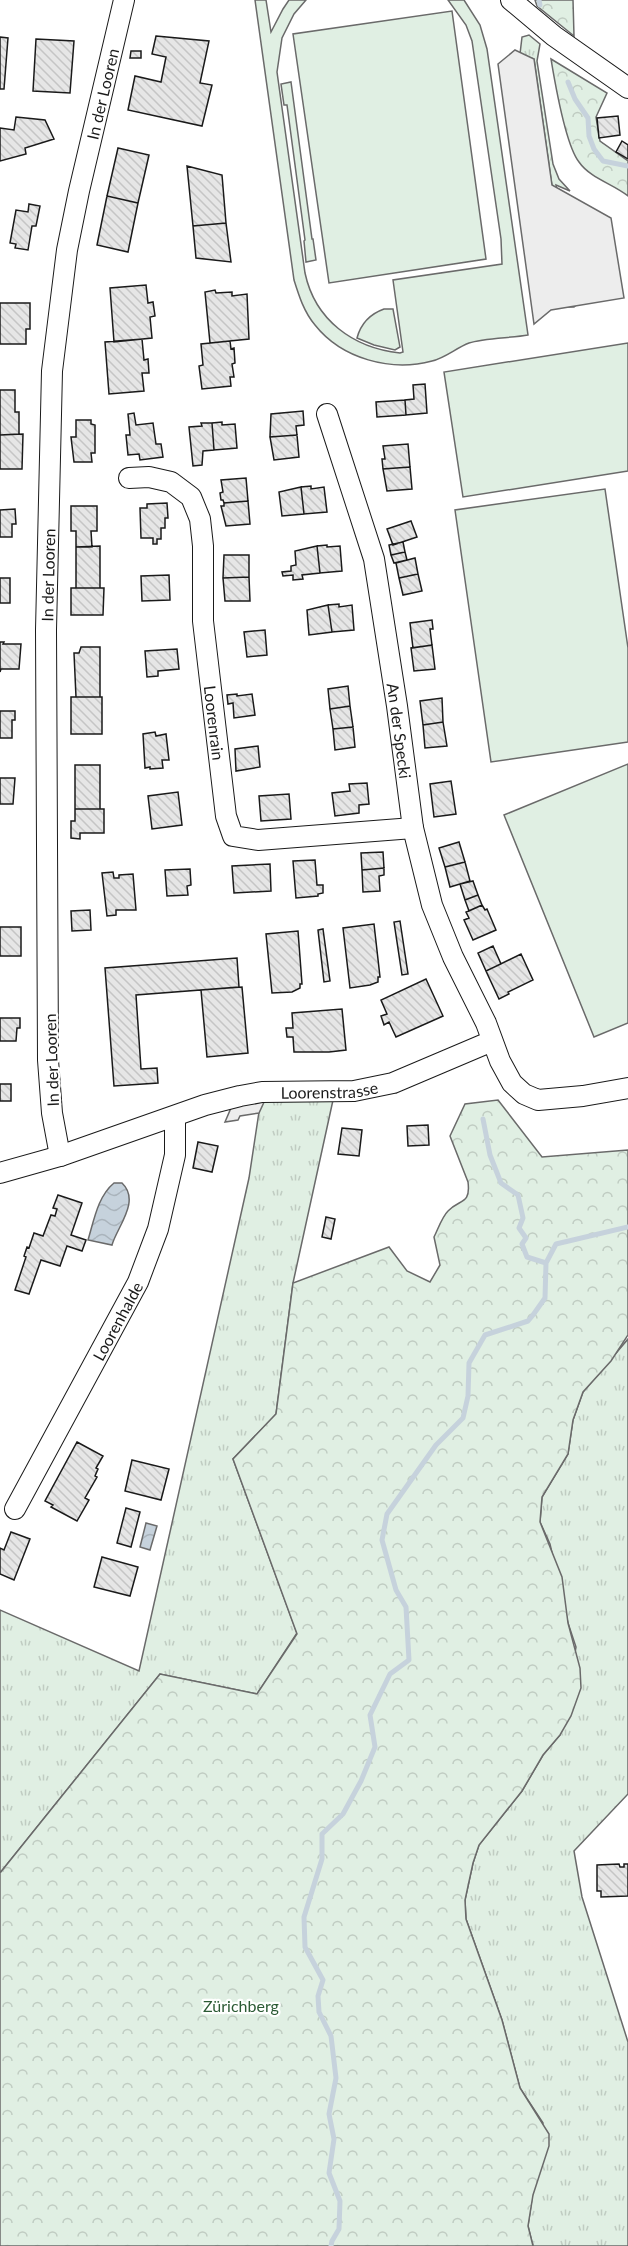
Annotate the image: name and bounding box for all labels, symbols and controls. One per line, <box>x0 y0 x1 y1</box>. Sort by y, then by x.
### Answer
street label: In der Looren <box>82 46 122 141</box>
street label: In der Looren <box>37 528 58 622</box>
street label: An der Specki <box>384 681 416 780</box>
street label: Loorenrain <box>201 684 229 761</box>
street label: In der Looren <box>40 1013 62 1107</box>
street label: Loorenstrasse <box>281 1077 380 1101</box>
street label: Loorenhalde <box>88 1278 146 1364</box>
park label: Zürichberg <box>203 1996 279 2015</box>

